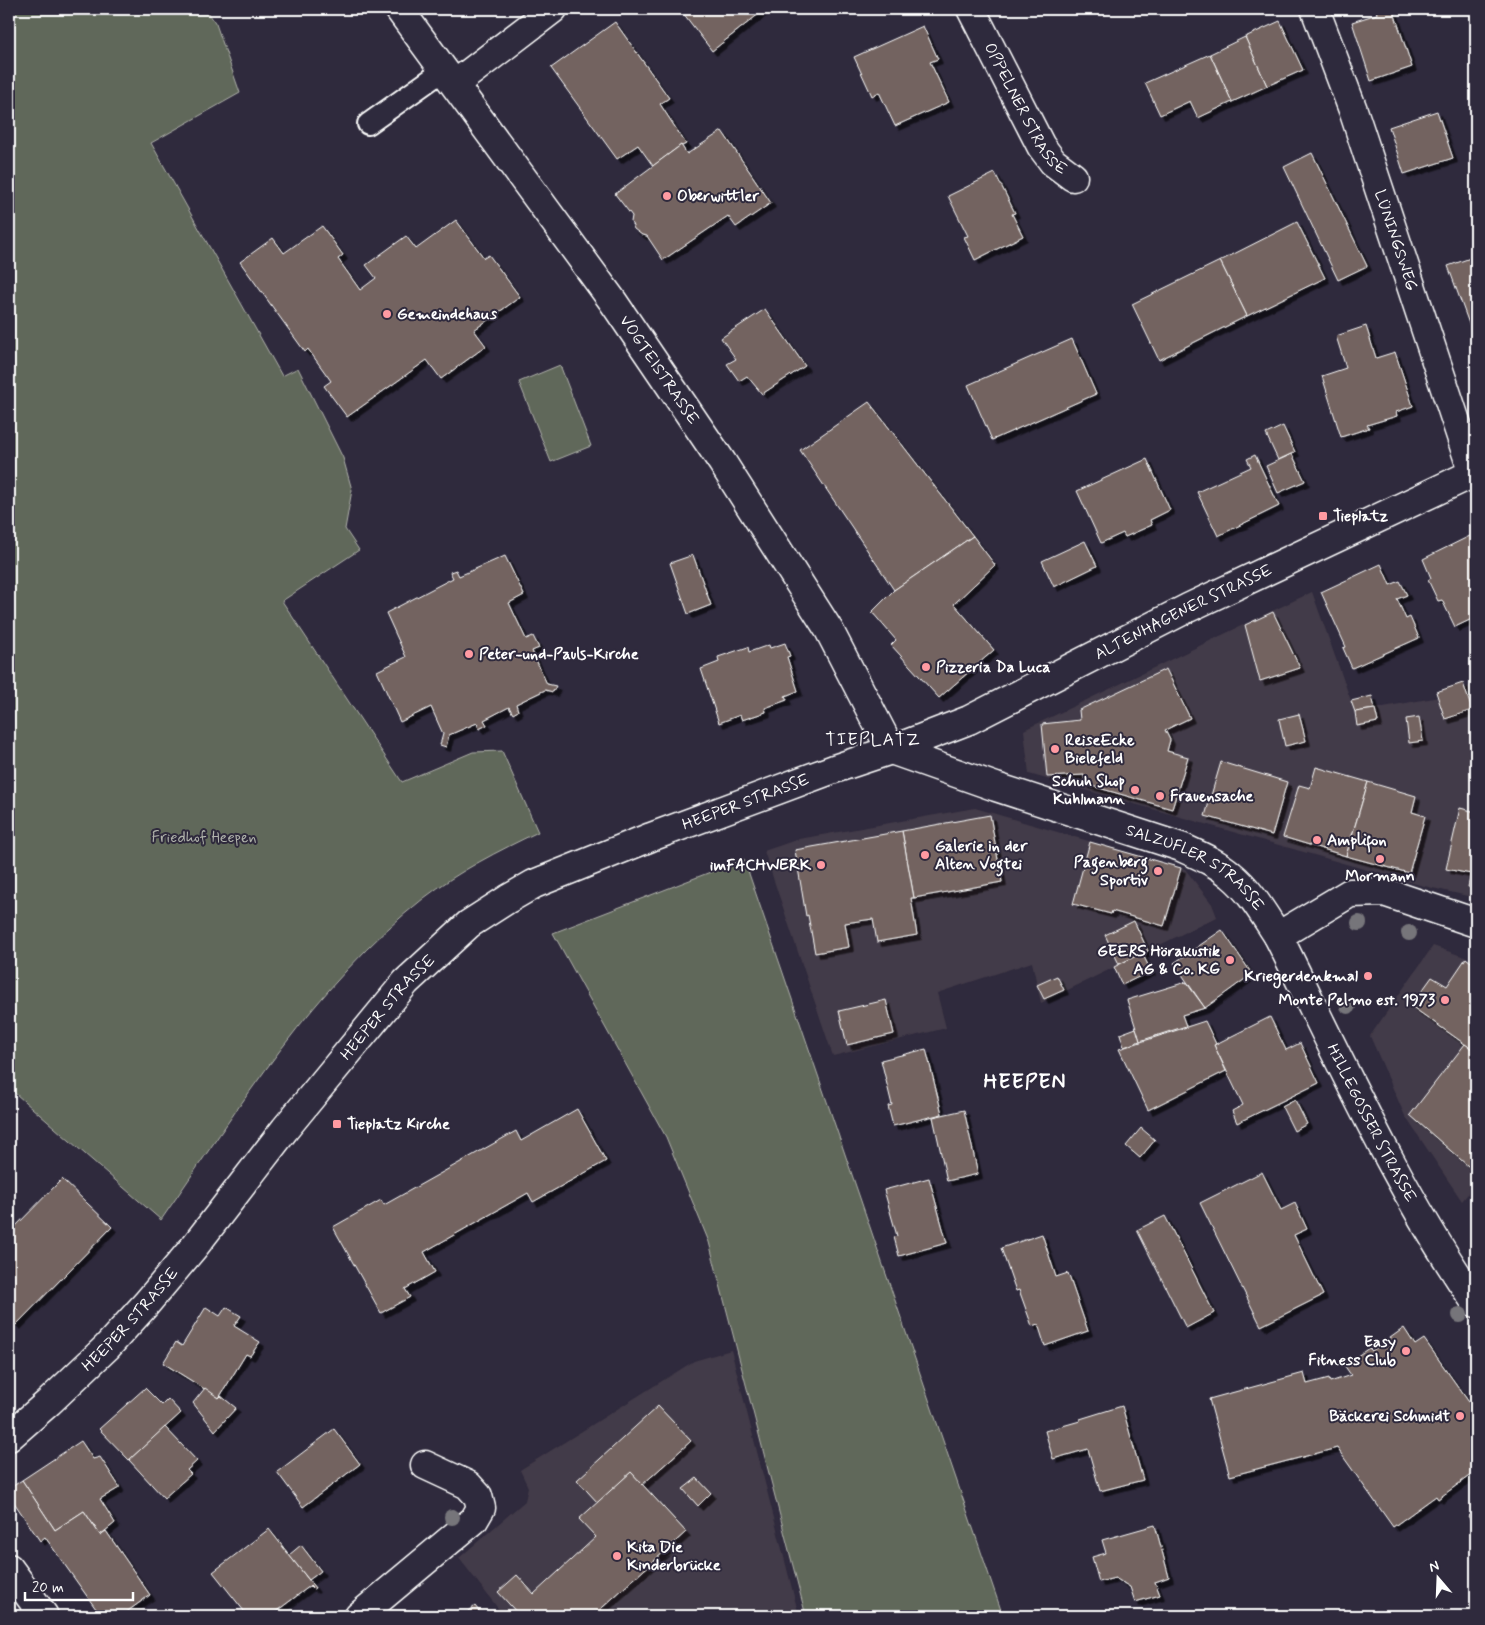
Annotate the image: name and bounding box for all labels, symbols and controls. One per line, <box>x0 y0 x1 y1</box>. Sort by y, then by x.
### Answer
street label: OPPELNER STRASSE <box>979 39 1071 180</box>
place label: Oberwittler <box>677 186 759 207</box>
street label: LÜNINGSWEG <box>1370 187 1423 294</box>
marker: Oberwittler <box>661 190 673 202</box>
place label: Gemeindehaus <box>397 304 498 325</box>
marker: Gemeindehaus <box>381 308 393 320</box>
street label: VOGTEISTRASSE <box>615 311 704 429</box>
place label: Tieplatz <box>1333 506 1389 527</box>
marker: Tieplatz <box>1317 510 1329 522</box>
street label: ALTENHAGENER STRASSE <box>1091 559 1275 665</box>
place label: Peter-und-Pauls-Kirche <box>479 644 639 665</box>
marker: Peter-und-Pauls-Kirche <box>463 648 475 660</box>
place label: Pizzeria Da Luca <box>936 657 1050 678</box>
marker: Pizzeria Da Luca <box>920 661 932 673</box>
district label: TIEPLATZ <box>825 728 921 752</box>
place label: ReiseEcke Bielefeld <box>1065 730 1135 769</box>
marker: ReiseEcke Bielefeld <box>1049 743 1061 755</box>
street label: HEEPER STRASSE <box>679 769 812 835</box>
place label: Schuh Shop Kuhlmann <box>1052 771 1125 810</box>
marker: Schuh Shop Kuhlmann <box>1129 784 1141 796</box>
place label: Frauensache <box>1170 786 1254 807</box>
marker: Frauensache <box>1154 790 1166 802</box>
street label: SALZUFLER STRASSE <box>1123 819 1269 915</box>
park label: Friedhof Heepen <box>151 827 257 848</box>
place label: Amplifon <box>1327 830 1386 853</box>
marker: Amplifon <box>1311 834 1323 846</box>
place label: Galerie in der Alten Vogtei <box>935 836 1028 877</box>
marker: Galerie in der Alten Vogtei <box>919 849 931 861</box>
place label: Pagenberg Sportiv <box>1074 852 1149 891</box>
marker: Mormann <box>1374 853 1386 865</box>
place label: imFACHWERK <box>710 855 812 876</box>
marker: imFACHWERK <box>815 859 827 871</box>
marker: Pagenberg Sportiv <box>1152 865 1164 877</box>
place label: Mormann <box>1345 866 1415 887</box>
place label: GEERS Hörakustik AG & Co. KG <box>1097 941 1220 980</box>
street label: HEEPER STRASSE <box>336 950 440 1064</box>
marker: GEERS Hörakustik AG & Co. KG <box>1224 954 1236 966</box>
place label: Kriegerdenkmal <box>1244 966 1358 989</box>
marker: Kriegerdenkmal <box>1362 970 1374 982</box>
place label: Monte Pelmo est. 1973 <box>1279 990 1436 1011</box>
marker: Monte Pelmo est. 1973 <box>1439 994 1451 1006</box>
street label: HILLEGOSSER STRASSE <box>1322 1040 1421 1206</box>
district label: HEEPEN <box>983 1068 1067 1096</box>
place label: Tieplatz Kirche <box>347 1114 450 1135</box>
marker: Tieplatz Kirche <box>331 1118 343 1130</box>
street label: HEEPER STRASSE <box>77 1263 183 1376</box>
place label: Easy Fitness Club <box>1308 1332 1397 1371</box>
marker: Easy Fitness Club <box>1400 1345 1412 1357</box>
place label: Bäckerei Schmidt <box>1329 1406 1450 1427</box>
marker: Bäckerei Schmidt <box>1454 1410 1466 1422</box>
place label: Kita Die Kinderbrücke <box>627 1537 721 1576</box>
marker: Kita Die Kinderbrücke <box>611 1550 623 1562</box>
north arrow <box>1412 1552 1462 1602</box>
text: N <box>1427 1557 1441 1577</box>
scale bar <box>25 1570 132 1602</box>
text: 20 m <box>32 1578 64 1598</box>

